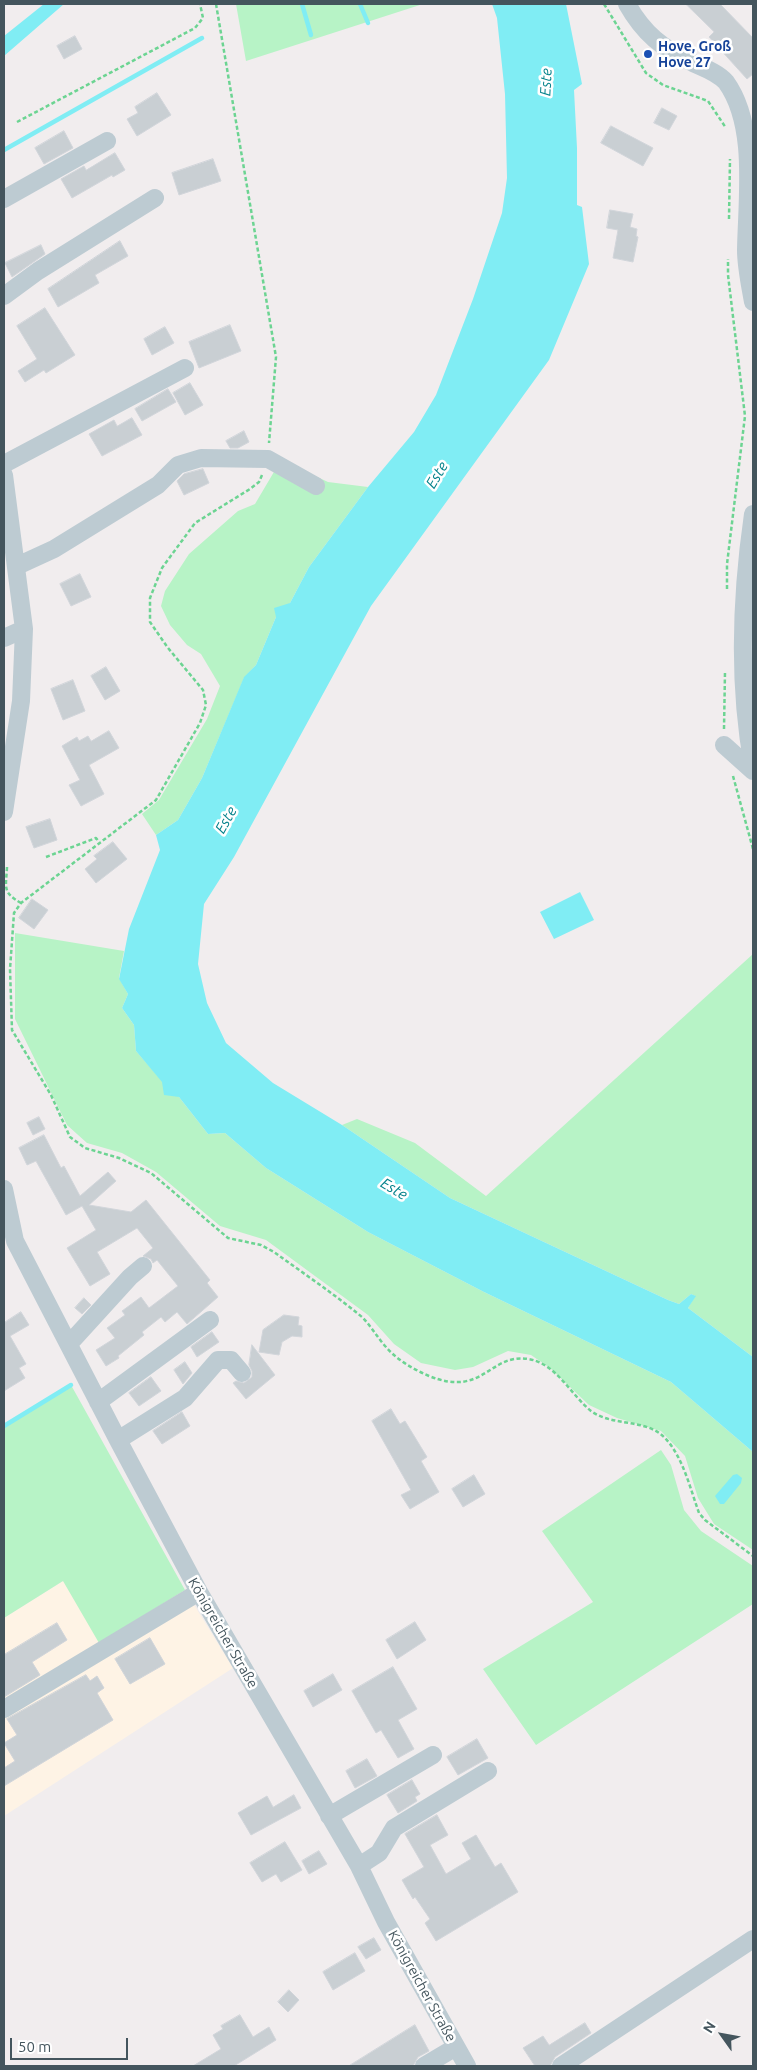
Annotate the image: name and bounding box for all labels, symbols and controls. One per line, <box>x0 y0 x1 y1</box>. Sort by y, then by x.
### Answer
place label: Hove, Groß Hove 27 <box>658 38 731 70</box>
marker: Hove, Groß Hove 27 <box>642 48 654 60</box>
water label: Este <box>536 68 556 96</box>
water label: Este <box>422 458 452 492</box>
water label: Este <box>211 803 241 837</box>
water label: Este <box>377 1174 411 1204</box>
street label: Königreicher Straße <box>185 1575 261 1691</box>
street label: Königreicher Straße <box>384 1927 460 2045</box>
north arrow <box>697 2010 747 2060</box>
text: N <box>700 2018 719 2036</box>
scale bar <box>12 2028 130 2060</box>
text: 50 m <box>18 2038 51 2055</box>

